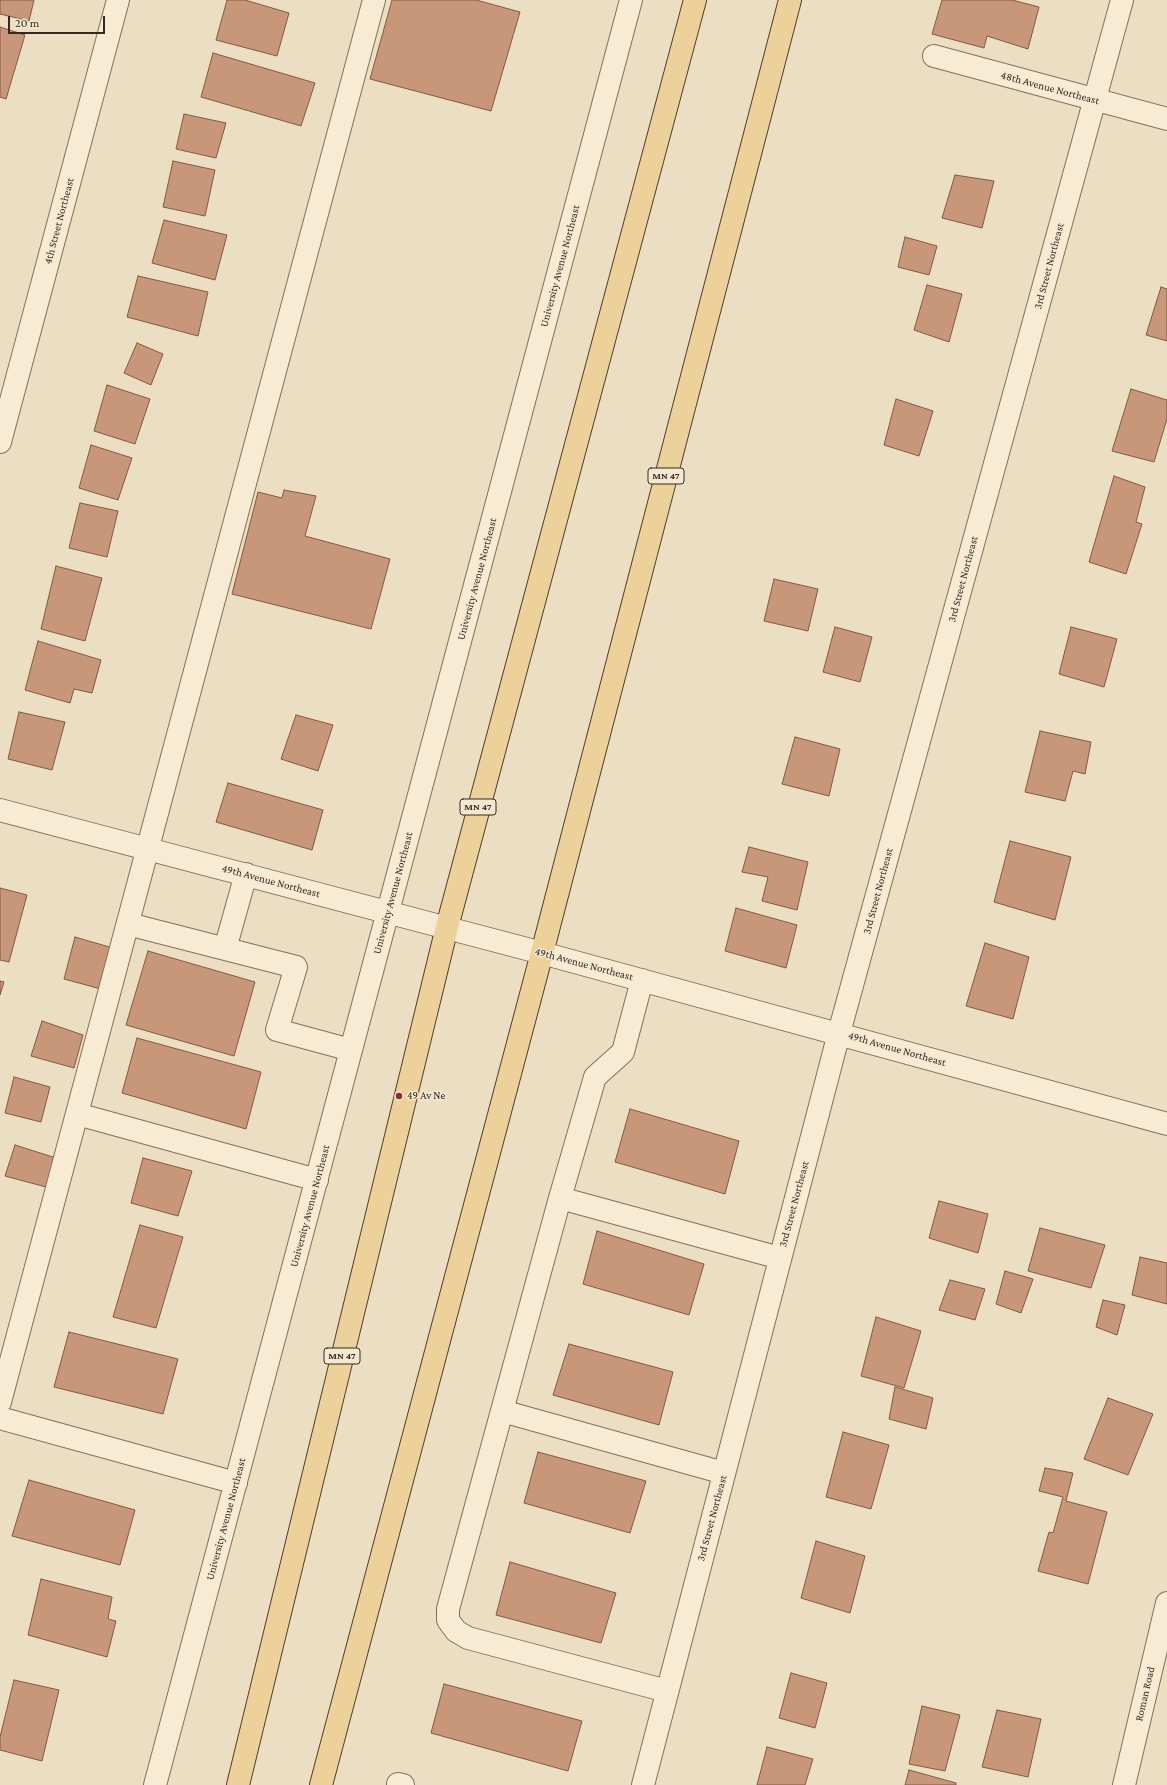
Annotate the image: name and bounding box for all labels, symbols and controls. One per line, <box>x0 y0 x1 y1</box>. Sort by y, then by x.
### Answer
scale bar <box>10 8 107 34</box>
text: 20 m <box>15 16 39 30</box>
street label: 48th Avenue Northeast <box>999 68 1101 108</box>
street label: 4th Street Northeast <box>41 176 77 266</box>
street label: University Avenue Northeast <box>537 203 583 329</box>
street label: 3rd Street Northeast <box>1031 222 1067 310</box>
road number: MN 47 <box>648 468 684 484</box>
street label: University Avenue Northeast <box>454 516 500 642</box>
street label: 3rd Street Northeast <box>945 535 981 623</box>
road number: MN 47 <box>460 799 496 815</box>
street label: University Avenue Northeast <box>370 830 416 956</box>
street label: 3rd Street Northeast <box>860 847 896 935</box>
street label: 49th Avenue Northeast <box>220 862 322 900</box>
street label: 49th Avenue Northeast <box>533 945 635 983</box>
street label: 49th Avenue Northeast <box>847 1029 947 1069</box>
place label: 49 Av Ne <box>407 1089 445 1103</box>
marker: 49 Av Ne <box>394 1091 404 1101</box>
street label: University Avenue Northeast <box>287 1143 333 1269</box>
street label: 3rd Street Northeast <box>776 1160 812 1248</box>
road number: MN 47 <box>324 1348 360 1364</box>
street label: University Avenue Northeast <box>203 1456 249 1582</box>
street label: 3rd Street Northeast <box>694 1474 730 1562</box>
street label: Roman Road <box>1132 1665 1158 1723</box>

